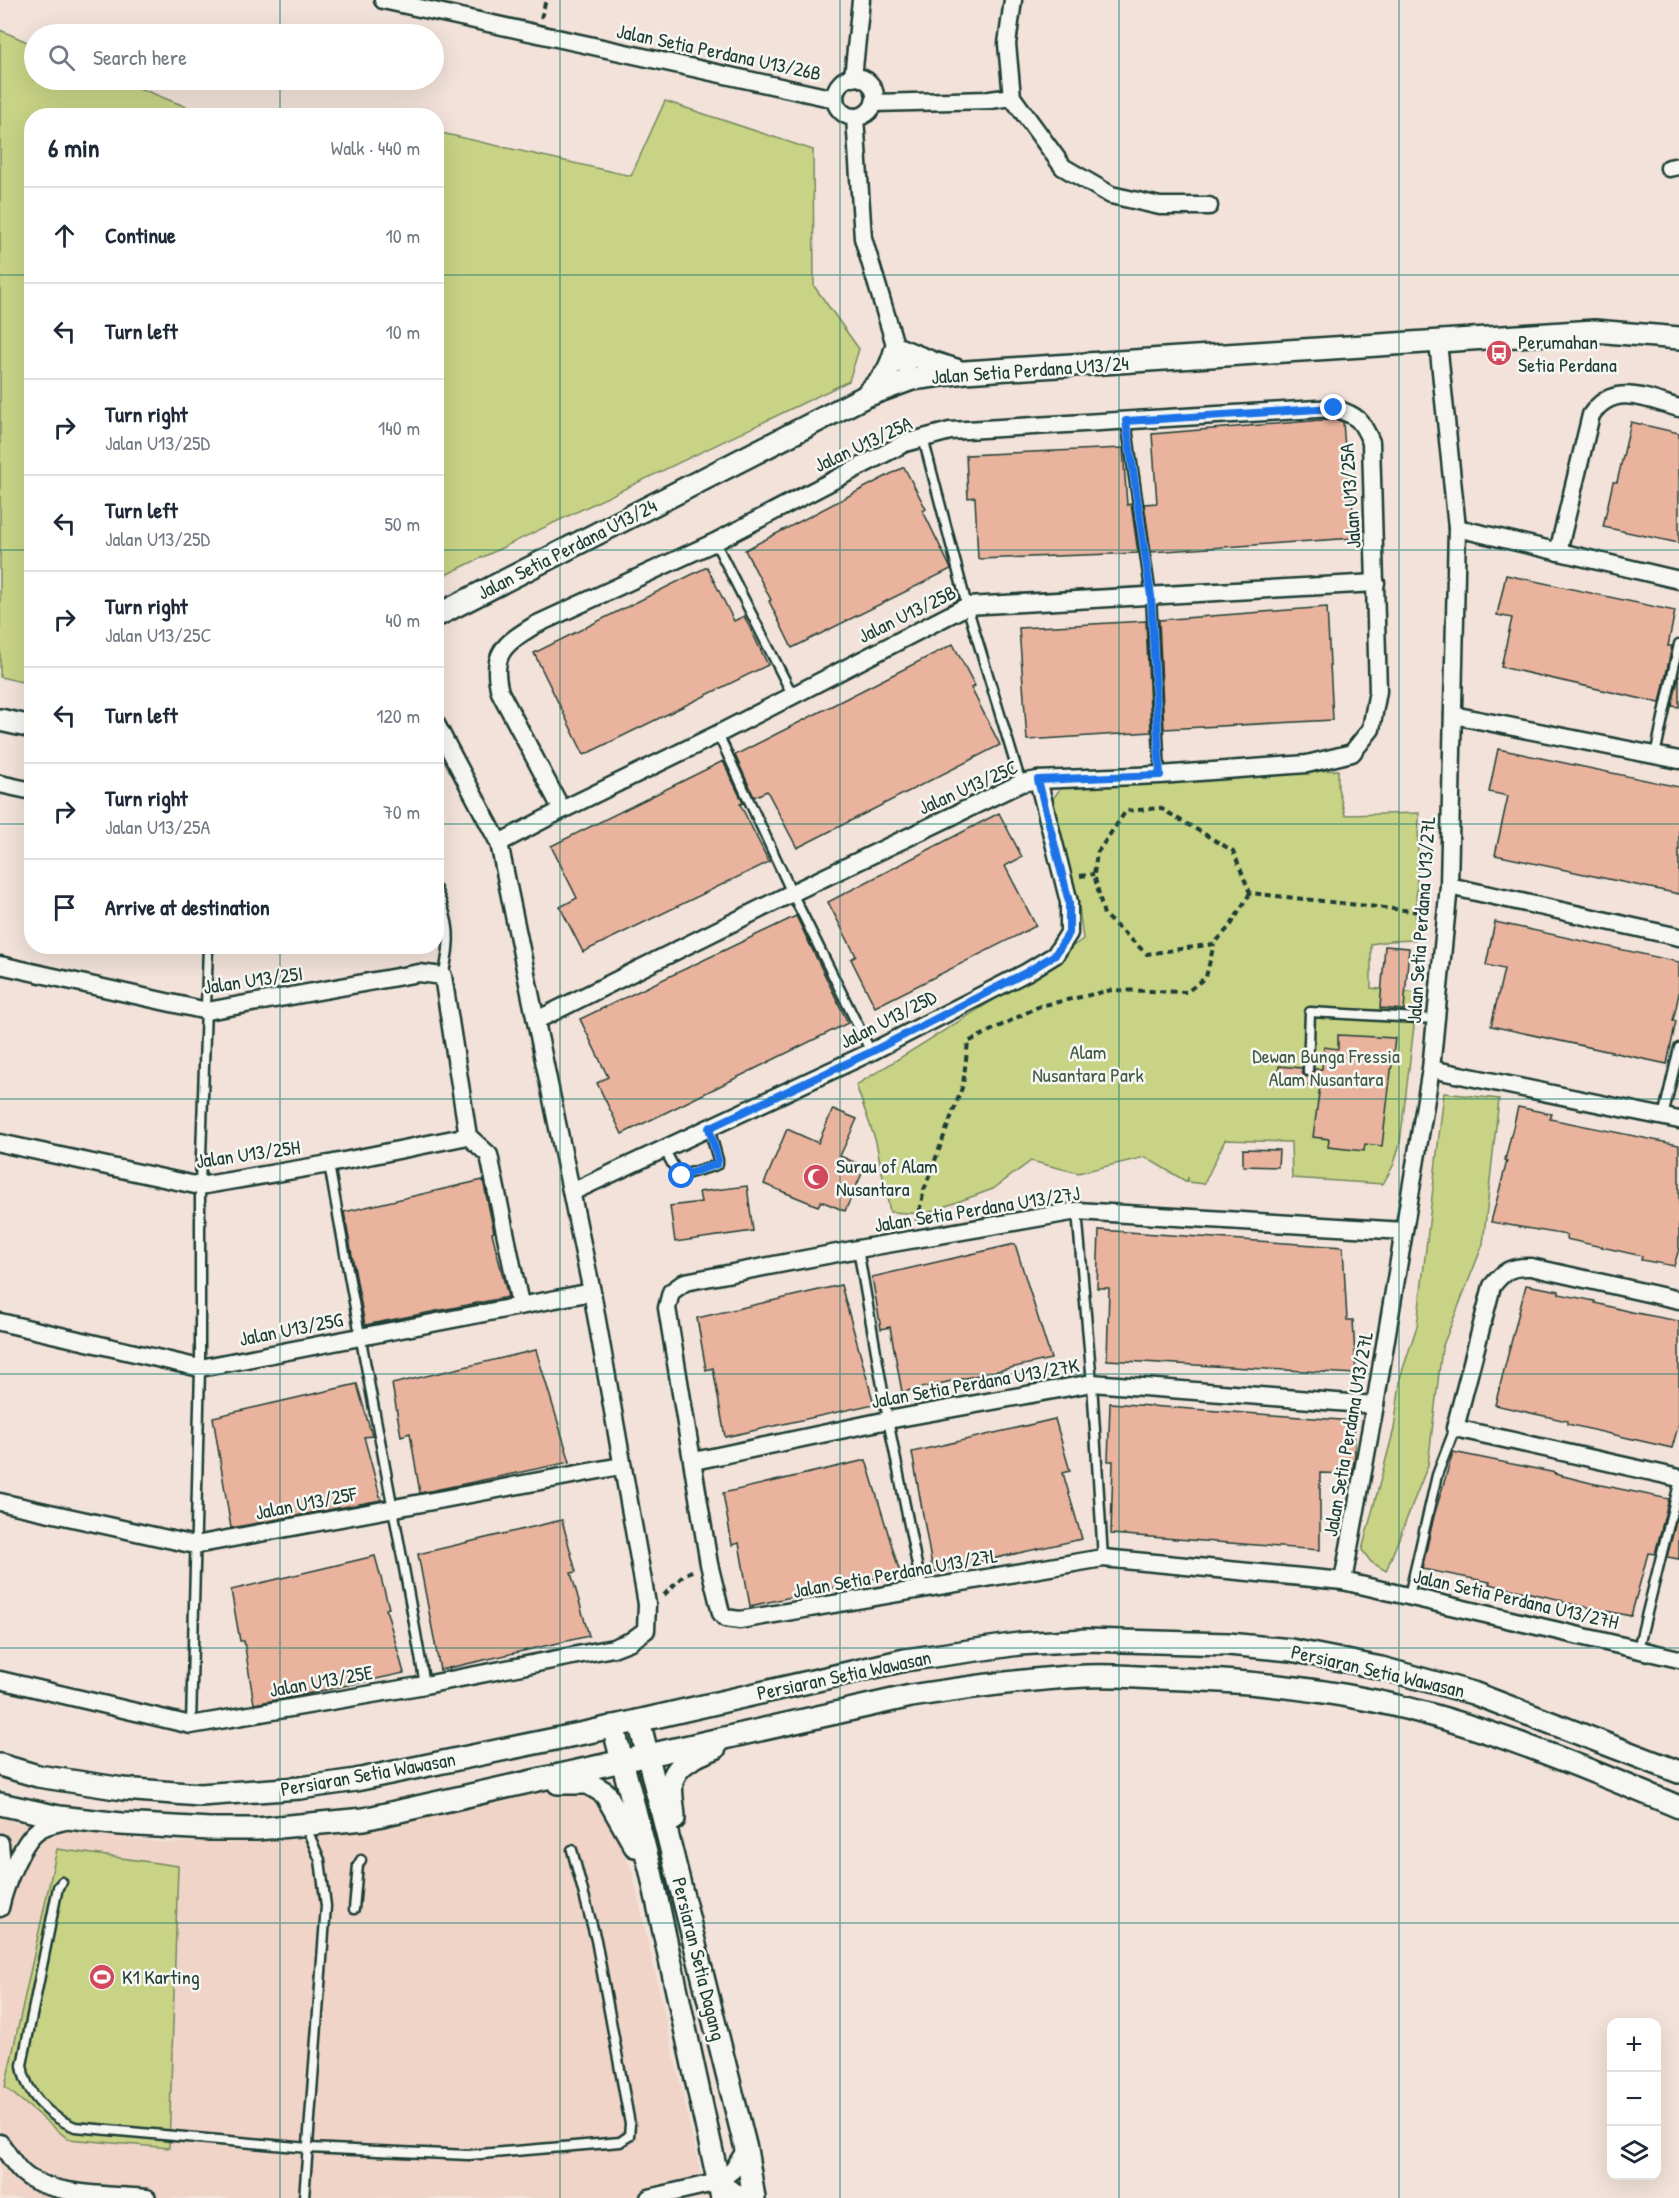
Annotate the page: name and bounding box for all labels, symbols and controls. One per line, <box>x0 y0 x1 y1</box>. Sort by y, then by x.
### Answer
street label: Jalan Setia Perdana U13/26B <box>614 17 824 86</box>
search box <box>24 24 444 90</box>
icon: search <box>45 41 78 74</box>
text: Search here <box>93 42 187 72</box>
text: 6 min <box>48 130 100 165</box>
text: Walk · 440 m <box>331 134 420 161</box>
icon: ahead <box>48 219 81 252</box>
text: Continue <box>105 220 176 250</box>
text: 10 m <box>386 222 420 249</box>
icon: left <box>48 315 81 348</box>
text: Turn left <box>105 316 178 346</box>
text: 10 m <box>386 318 420 345</box>
place label: Perumahan Setia Perdana <box>1518 328 1617 378</box>
bus stop icon: Perumahan Setia Perdana <box>1484 338 1514 368</box>
street label: Jalan Setia Perdana U13/24 <box>930 349 1130 390</box>
route end <box>1320 394 1346 420</box>
text: Turn right <box>105 399 188 429</box>
street label: Jalan U13/25A <box>809 409 916 478</box>
icon: right <box>48 411 81 444</box>
text: 140 m <box>378 414 420 441</box>
text: Jalan U13/25D <box>105 429 210 456</box>
street label: Jalan U13/25A <box>1332 442 1367 550</box>
street label: Jalan Setia Perdana U13/24 <box>472 492 661 606</box>
text: Turn left <box>105 495 178 525</box>
icon: left <box>48 507 81 540</box>
text: 50 m <box>384 510 420 537</box>
text: Jalan U13/25D <box>105 525 210 552</box>
street label: Jalan U13/25B <box>853 578 960 649</box>
text: Turn right <box>105 591 188 621</box>
icon: right <box>48 603 81 636</box>
text: 40 m <box>385 606 420 633</box>
text: Jalan U13/25C <box>105 621 212 648</box>
icon: left <box>48 699 81 732</box>
text: Turn left <box>105 700 178 730</box>
text: 120 m <box>376 702 420 729</box>
street label: Jalan U13/25C <box>914 753 1022 821</box>
text: Turn right <box>105 783 188 813</box>
icon: right <box>48 795 81 828</box>
text: 70 m <box>383 798 420 825</box>
text: Jalan U13/25A <box>105 813 210 840</box>
street label: Jalan Setia Perdana U13/27L <box>1400 815 1441 1025</box>
icon: arrive <box>48 891 81 924</box>
text: Arrive at destination <box>105 892 270 922</box>
street label: Jalan U13/25I <box>201 959 304 1000</box>
street label: Jalan U13/25D <box>835 982 941 1054</box>
park label: Alam Nusantara Park <box>1032 1038 1144 1088</box>
park label: Dewan Bunga Fressia Alam Nusantara <box>1252 1042 1400 1092</box>
street label: Jalan U13/25H <box>194 1133 302 1174</box>
place label: Surau of Alam Nusantara <box>836 1152 938 1202</box>
route start <box>668 1162 694 1188</box>
mosque icon: Surau of Alam Nusantara <box>801 1162 831 1192</box>
street label: Jalan Setia Perdana U13/27J <box>872 1179 1082 1238</box>
street label: Jalan U13/25G <box>237 1305 345 1352</box>
street label: Jalan Setia Perdana U13/27L <box>1316 1329 1379 1539</box>
street label: Jalan Setia Perdana U13/27K <box>869 1351 1082 1414</box>
street label: Jalan U13/25F <box>253 1479 360 1526</box>
street label: Jalan Setia Perdana U13/27L <box>790 1541 1000 1604</box>
street label: Jalan Setia Perdana U13/27H <box>1411 1562 1621 1635</box>
street label: Persiaran Setia Wawasan <box>1289 1637 1468 1704</box>
street label: Persiaran Setia Wawasan <box>754 1643 933 1706</box>
street label: Jalan U13/25E <box>267 1658 375 1703</box>
street label: Persiaran Setia Wawasan <box>278 1745 458 1802</box>
street label: Persiaran Setia Dagang <box>666 1874 733 2043</box>
sports icon: K1 Karting <box>87 1962 117 1992</box>
place label: K1 Karting <box>122 1963 200 1990</box>
map controls <box>1607 2018 1661 2180</box>
button: + <box>1607 2018 1661 2072</box>
button: − <box>1607 2072 1661 2126</box>
button: layers <box>1607 2126 1661 2180</box>

